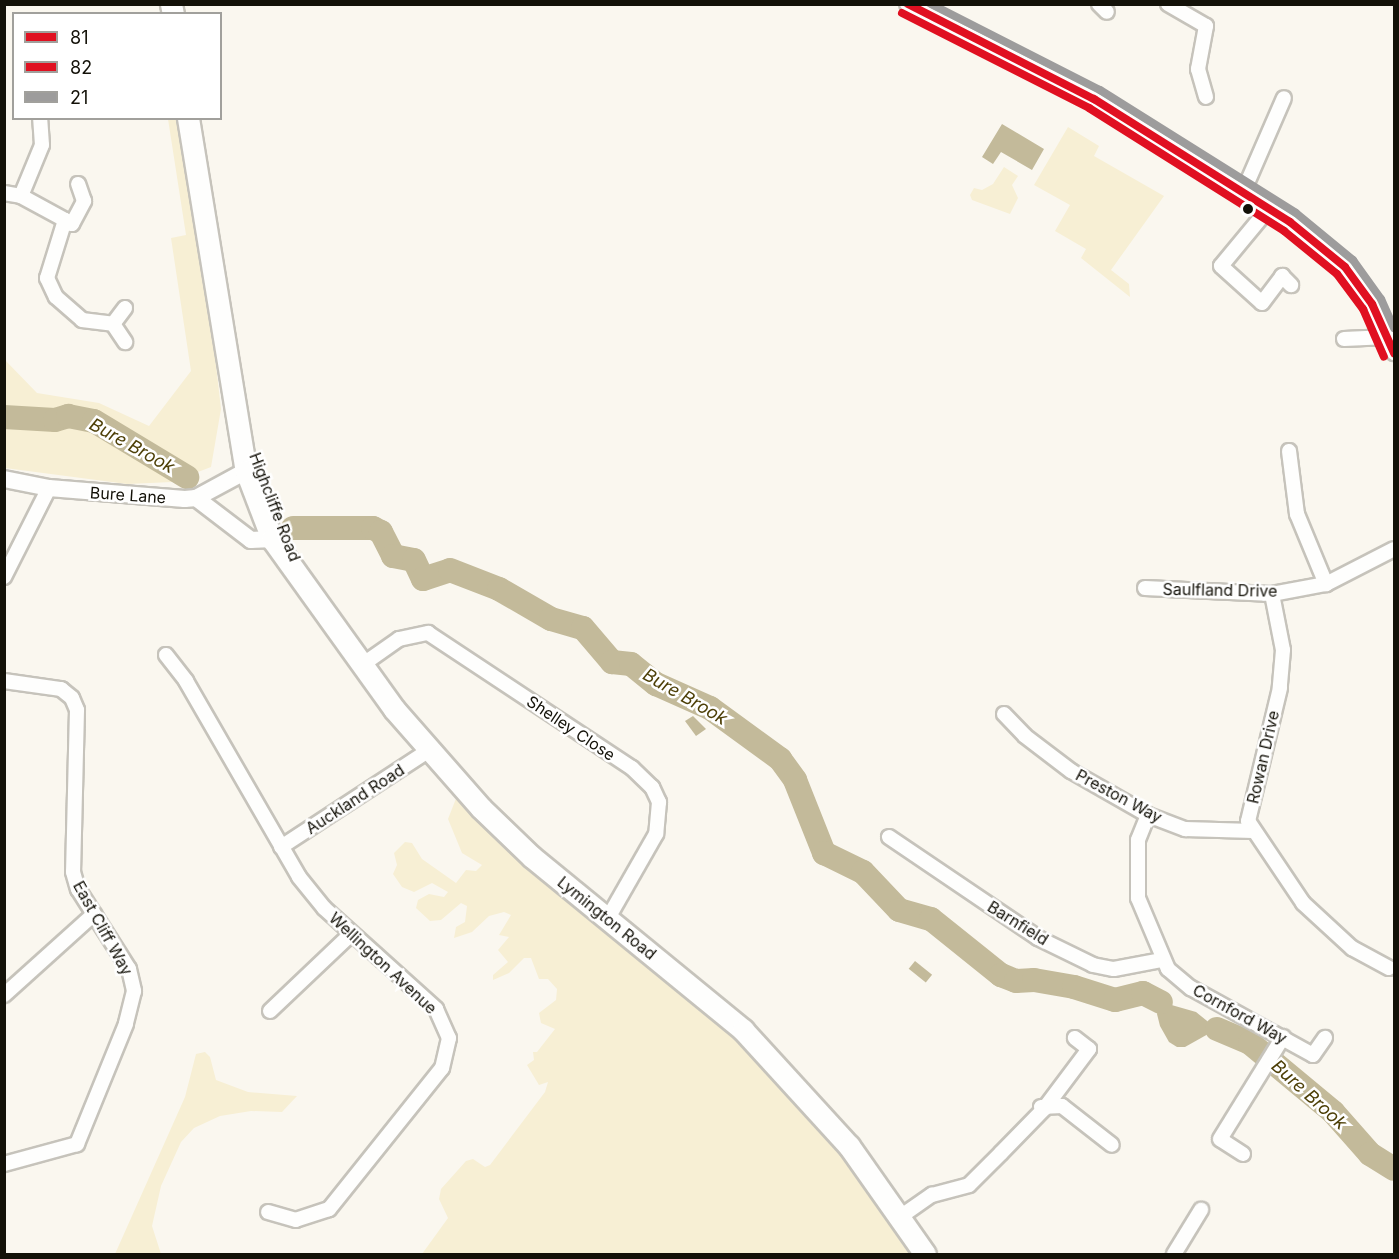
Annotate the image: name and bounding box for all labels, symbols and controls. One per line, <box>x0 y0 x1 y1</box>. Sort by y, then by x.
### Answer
legend <box>12 12 222 120</box>
text: 81 <box>70 27 88 48</box>
text: 82 <box>70 57 92 78</box>
text: 21 <box>70 87 88 108</box>
unlabelled marker <box>1242 203 1254 215</box>
water label: Bure Brook <box>86 414 178 478</box>
street label: Highcliffe Road <box>245 450 305 564</box>
street label: Bure Lane <box>89 483 167 507</box>
street label: Saulfland Drive <box>1162 579 1278 601</box>
water label: Bure Brook <box>639 664 731 730</box>
street label: Shelley Close <box>523 691 619 765</box>
street label: Rowan Drive <box>1243 709 1283 805</box>
street label: Auckland Road <box>302 760 408 838</box>
street label: Preston Way <box>1073 765 1165 827</box>
street label: Lymington Road <box>554 872 660 964</box>
street label: East Cliff Way <box>69 878 137 978</box>
street label: Barnfield <box>984 897 1052 949</box>
street label: Wellington Avenue <box>325 908 441 1018</box>
street label: Cornford Way <box>1190 980 1290 1048</box>
water label: Bure Brook <box>1267 1055 1351 1135</box>

